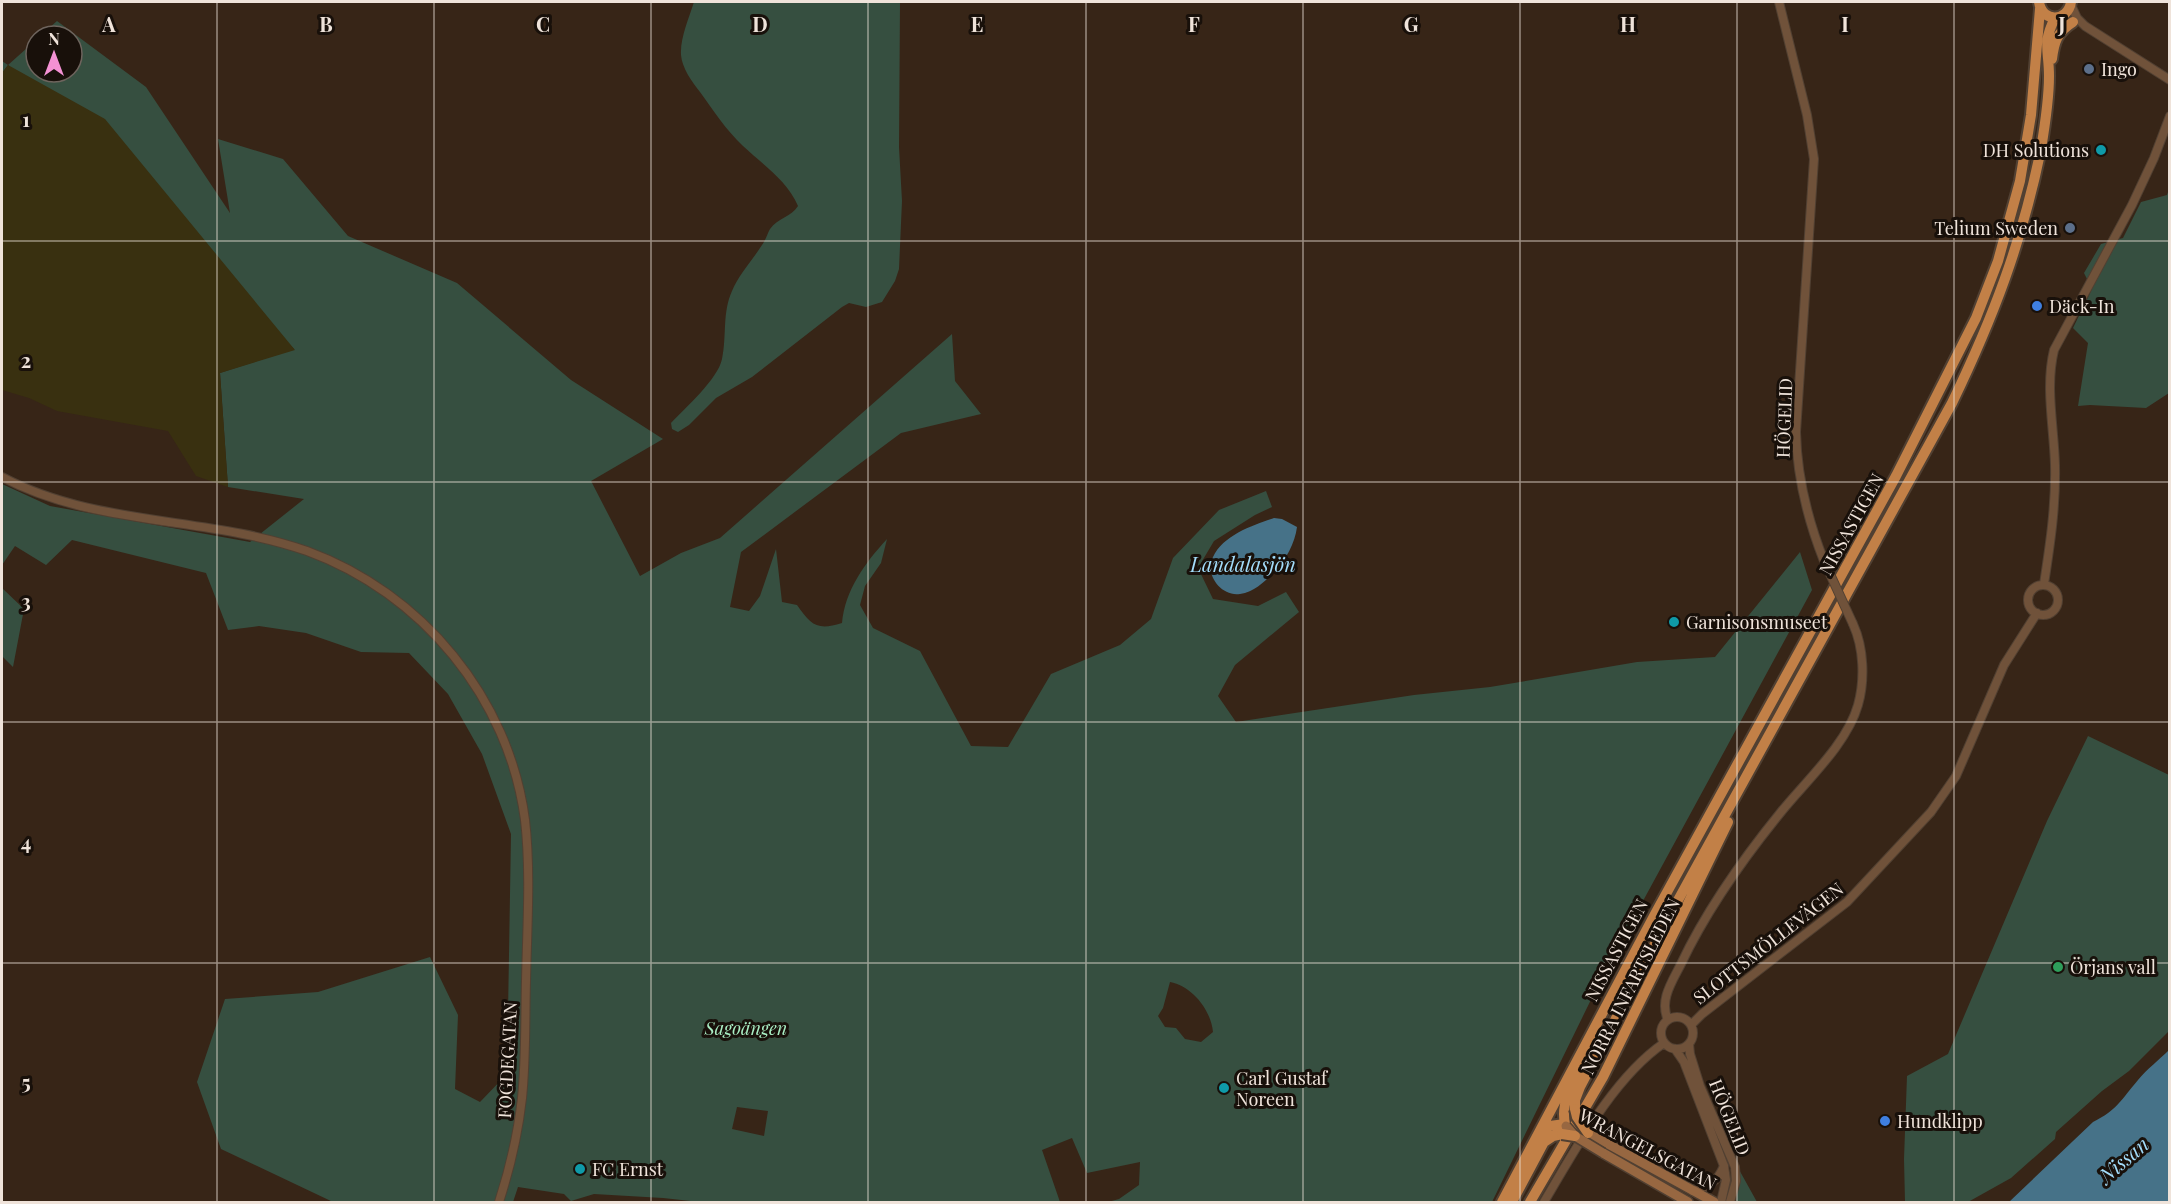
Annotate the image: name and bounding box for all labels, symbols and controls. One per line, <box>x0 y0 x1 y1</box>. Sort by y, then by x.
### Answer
text: A <box>101 10 116 37</box>
text: B <box>319 10 333 37</box>
text: C <box>536 10 550 37</box>
text: D <box>752 10 768 37</box>
text: E <box>971 10 983 37</box>
text: F <box>1188 10 1200 37</box>
text: G <box>1404 10 1419 37</box>
text: H <box>1620 10 1636 37</box>
text: I <box>1841 10 1849 37</box>
text: J <box>2057 10 2066 37</box>
north arrow <box>24 24 84 84</box>
text: N <box>48 28 60 49</box>
place label: Ingo <box>2101 57 2137 81</box>
marker: Ingo <box>2082 62 2096 76</box>
text: 1 <box>22 105 30 132</box>
place label: DH Solutions <box>1983 138 2089 162</box>
marker: DH Solutions <box>2094 143 2108 157</box>
place label: Telium Sweden <box>1934 216 2058 240</box>
marker: Telium Sweden <box>2063 221 2077 235</box>
place label: Däck-In <box>2049 294 2115 318</box>
marker: Däck-In <box>2030 299 2044 313</box>
text: 2 <box>21 346 31 373</box>
street label: HÖGELID <box>1771 378 1797 458</box>
street label: NISSASTIGEN <box>1813 469 1889 579</box>
water label: Landalasjön <box>1189 550 1296 577</box>
text: 3 <box>21 587 31 614</box>
place label: Garnisonsmuseet <box>1686 610 1828 634</box>
marker: Garnisonsmuseet <box>1667 615 1681 629</box>
text: 4 <box>21 828 31 855</box>
street label: SLOTTSMÖLLEVÄGEN <box>1688 877 1848 1009</box>
street label: NORRA INFARTSLEDEN <box>1575 894 1685 1078</box>
street label: NISSASTIGEN <box>1579 894 1653 1005</box>
place label: Örjans vall <box>2070 955 2156 979</box>
marker: Örjans vall <box>2051 960 2065 974</box>
street label: FOGDEGATAN <box>492 1001 522 1119</box>
park label: Sagoängen <box>704 1016 787 1040</box>
place label: Carl Gustaf Noreen <box>1236 1066 1329 1111</box>
text: 5 <box>21 1068 31 1095</box>
street label: HÖGELID <box>1704 1075 1756 1159</box>
marker: Carl Gustaf Noreen <box>1217 1081 1231 1095</box>
street label: WRANGELSGATAN <box>1574 1102 1721 1196</box>
place label: Hundklipp <box>1897 1109 1983 1133</box>
marker: Hundklipp <box>1878 1114 1892 1128</box>
water label: Nissan <box>2091 1130 2154 1189</box>
place label: FC Ernst <box>592 1157 664 1181</box>
marker: FC Ernst <box>573 1162 587 1176</box>

